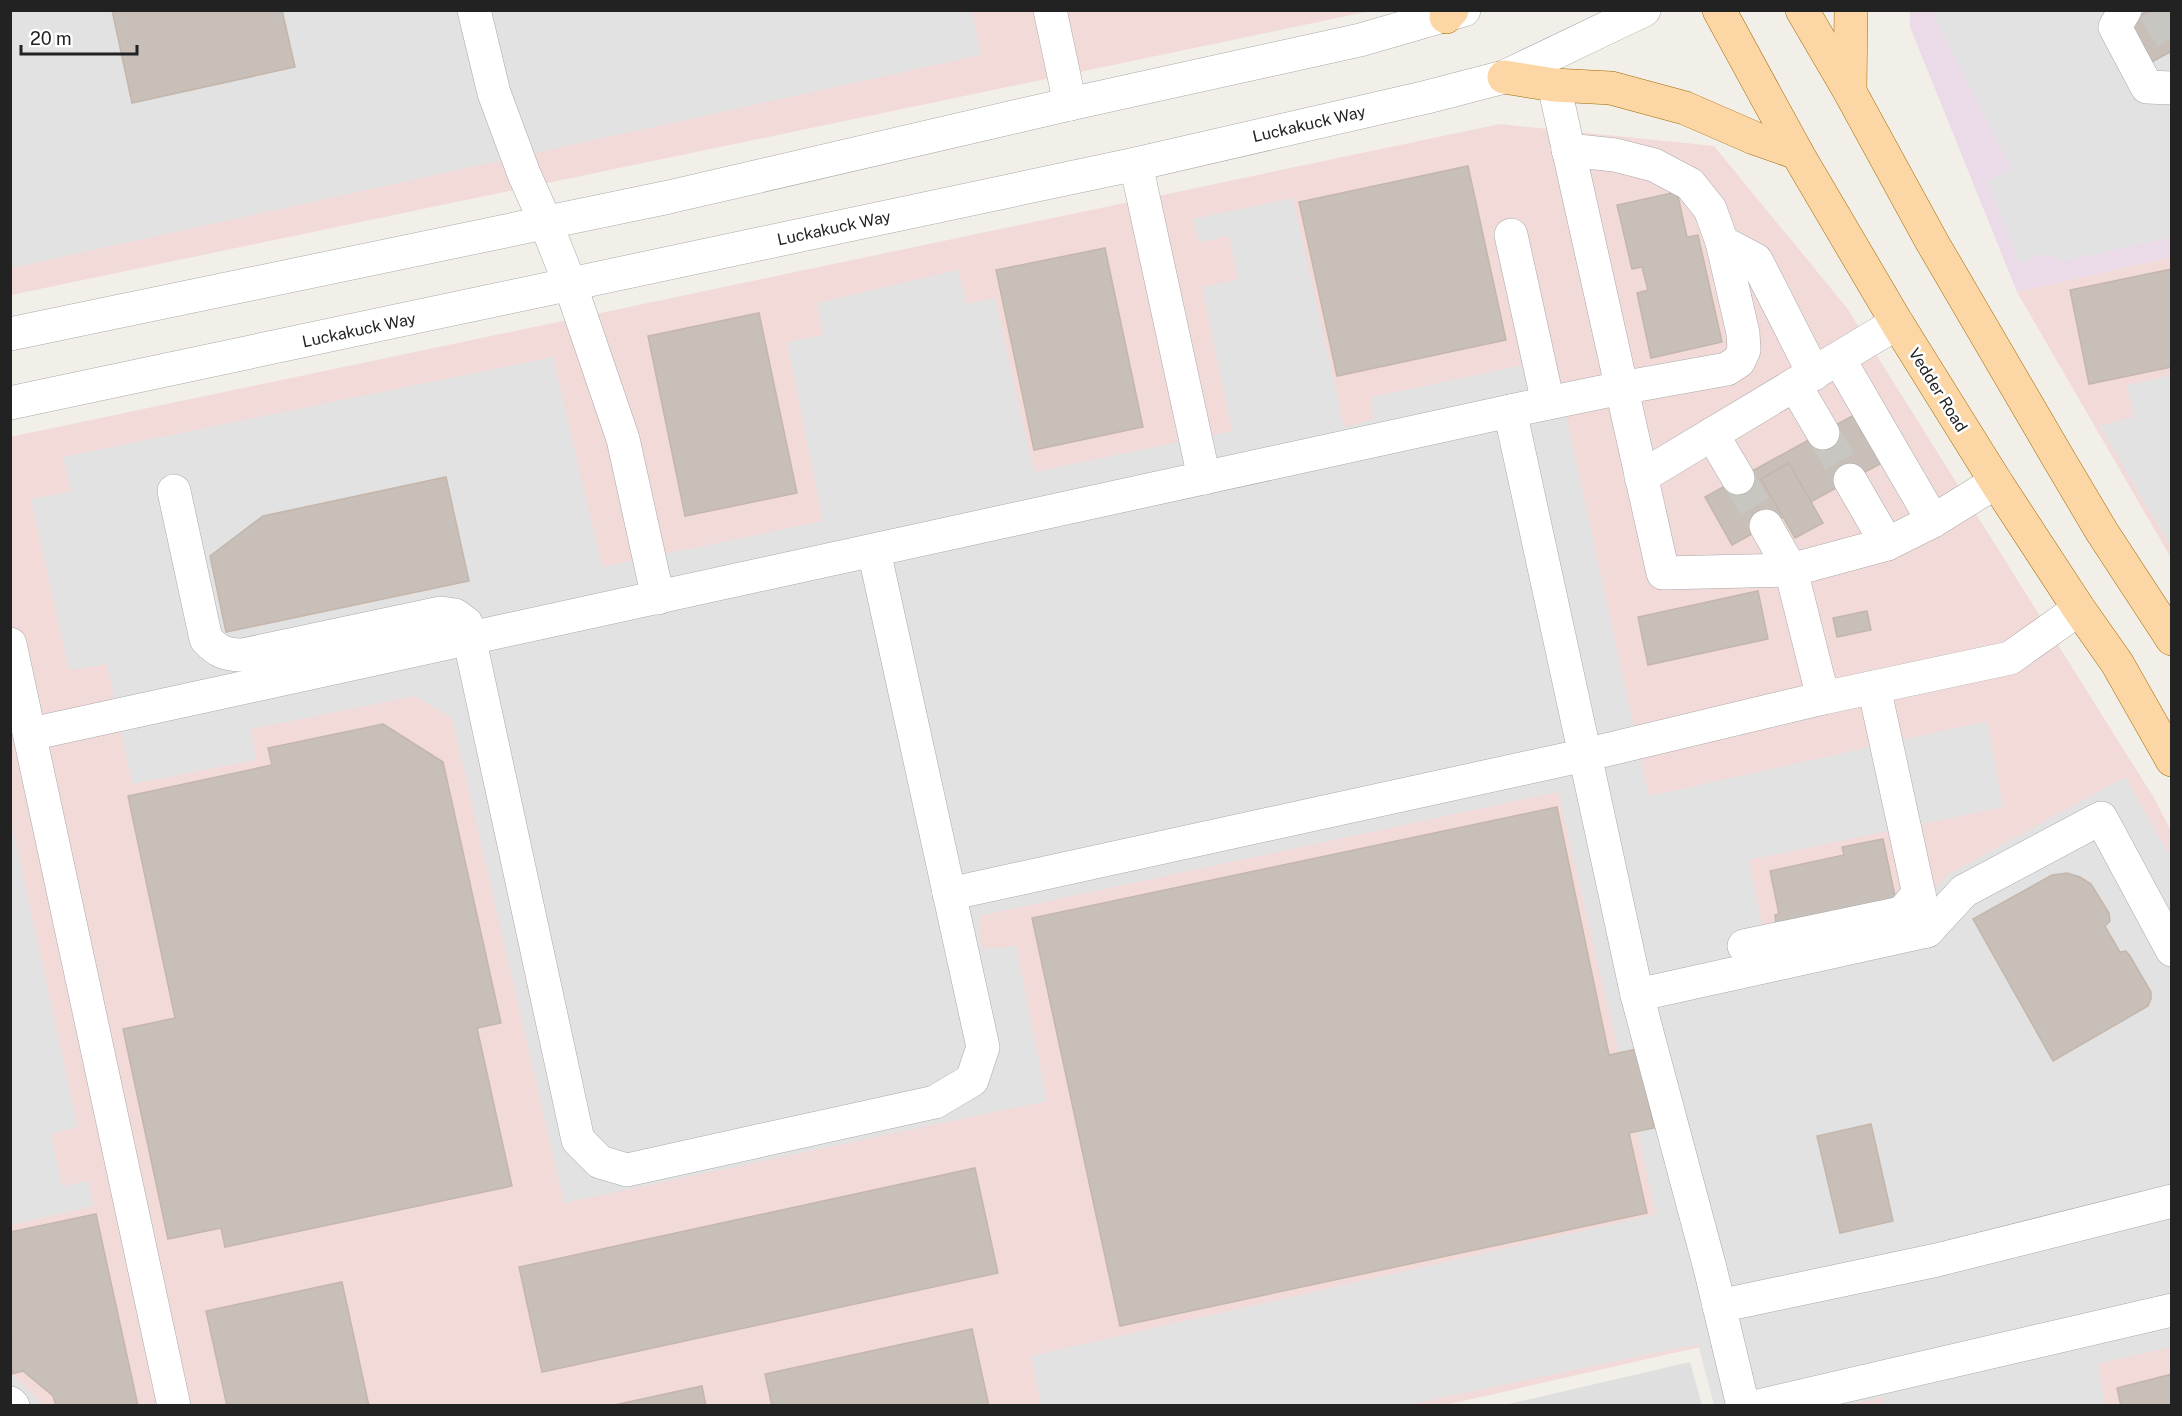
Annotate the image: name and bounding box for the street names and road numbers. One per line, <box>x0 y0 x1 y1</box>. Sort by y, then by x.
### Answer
street label: Luckakuck Way <box>1251 102 1368 146</box>
street label: Luckakuck Way <box>775 207 893 249</box>
street label: Luckakuck Way <box>300 309 418 351</box>
street label: Vedder Road <box>1905 345 1971 435</box>

